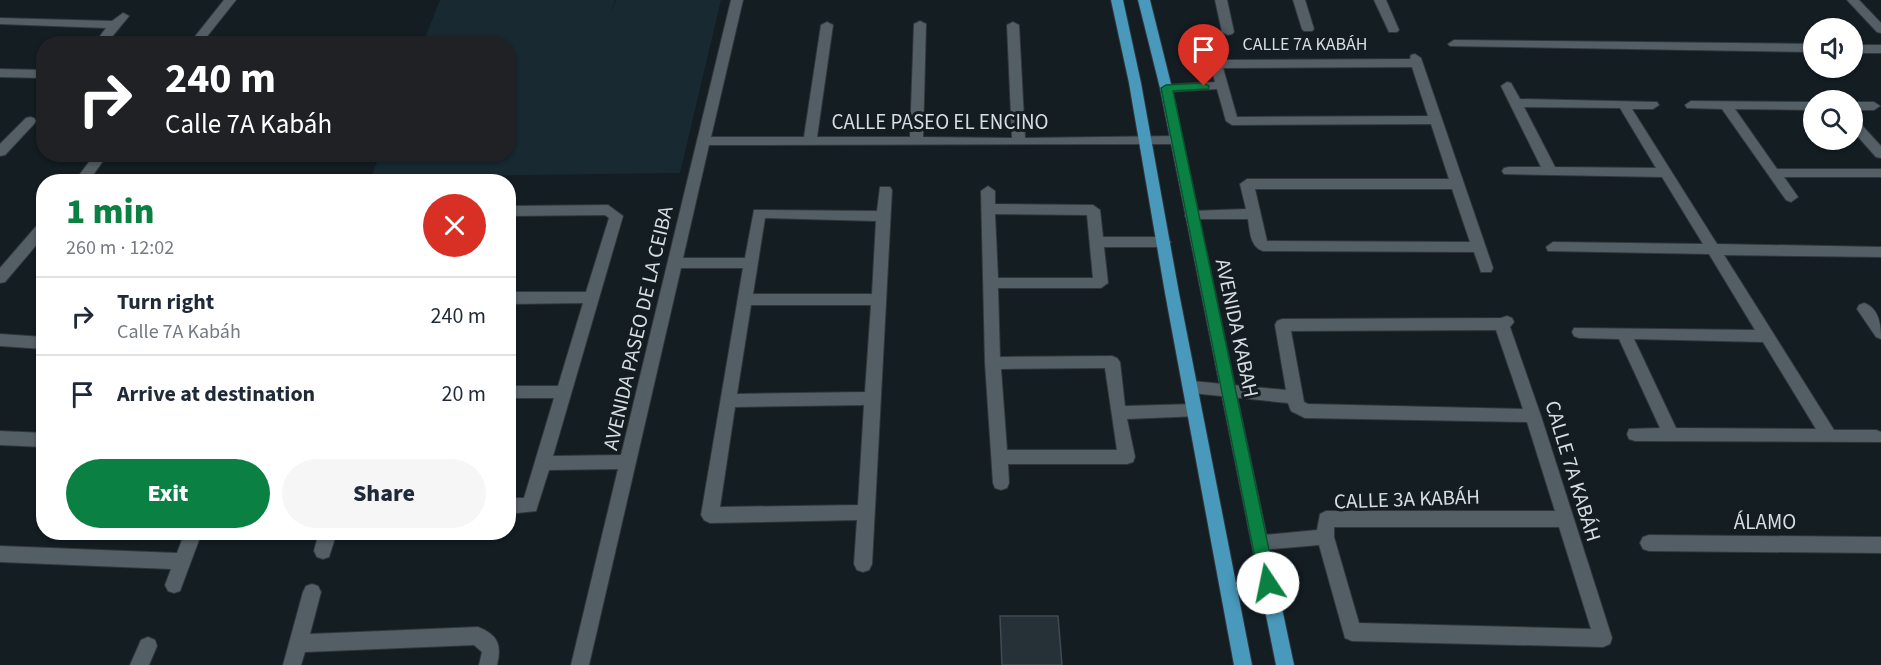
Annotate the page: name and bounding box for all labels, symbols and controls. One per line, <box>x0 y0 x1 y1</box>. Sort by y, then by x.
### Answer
map controls <box>1803 18 1863 150</box>
button: sound <box>1803 18 1863 78</box>
pin <box>1178 24 1229 86</box>
street label: CALLE 7A KABÁH <box>1242 32 1368 57</box>
icon: arrive <box>1187 33 1220 66</box>
text: 240 m <box>165 49 276 109</box>
icon: right <box>66 60 144 138</box>
button: search <box>1803 90 1863 150</box>
text: Calle 7A Kabáh <box>165 105 332 144</box>
street label: CALLE PASEO EL ENCINO <box>832 107 1049 137</box>
text: 1 min <box>66 186 154 237</box>
button: close <box>423 194 486 257</box>
street label: AVENIDA PASEO DE LA CEIBA <box>595 202 681 453</box>
text: 260 m · 12:02 <box>66 234 174 262</box>
street label: AVENIDA KABAH <box>1208 256 1266 400</box>
text: Turn right <box>117 286 214 318</box>
icon: right <box>66 300 99 333</box>
text: 240 m <box>431 300 486 332</box>
text: Calle 7A Kabáh <box>117 318 241 346</box>
icon: arrive <box>66 378 99 411</box>
text: Arrive at destination <box>117 378 315 410</box>
text: 20 m <box>441 378 486 410</box>
street label: CALLE 7A KABÁH <box>1537 397 1609 545</box>
button: Exit <box>66 459 270 528</box>
button: Share <box>282 459 486 528</box>
street label: CALLE 3A KABÁH <box>1334 481 1480 517</box>
street label: ÁLAMO <box>1734 507 1796 537</box>
position arrow <box>1236 551 1300 615</box>

